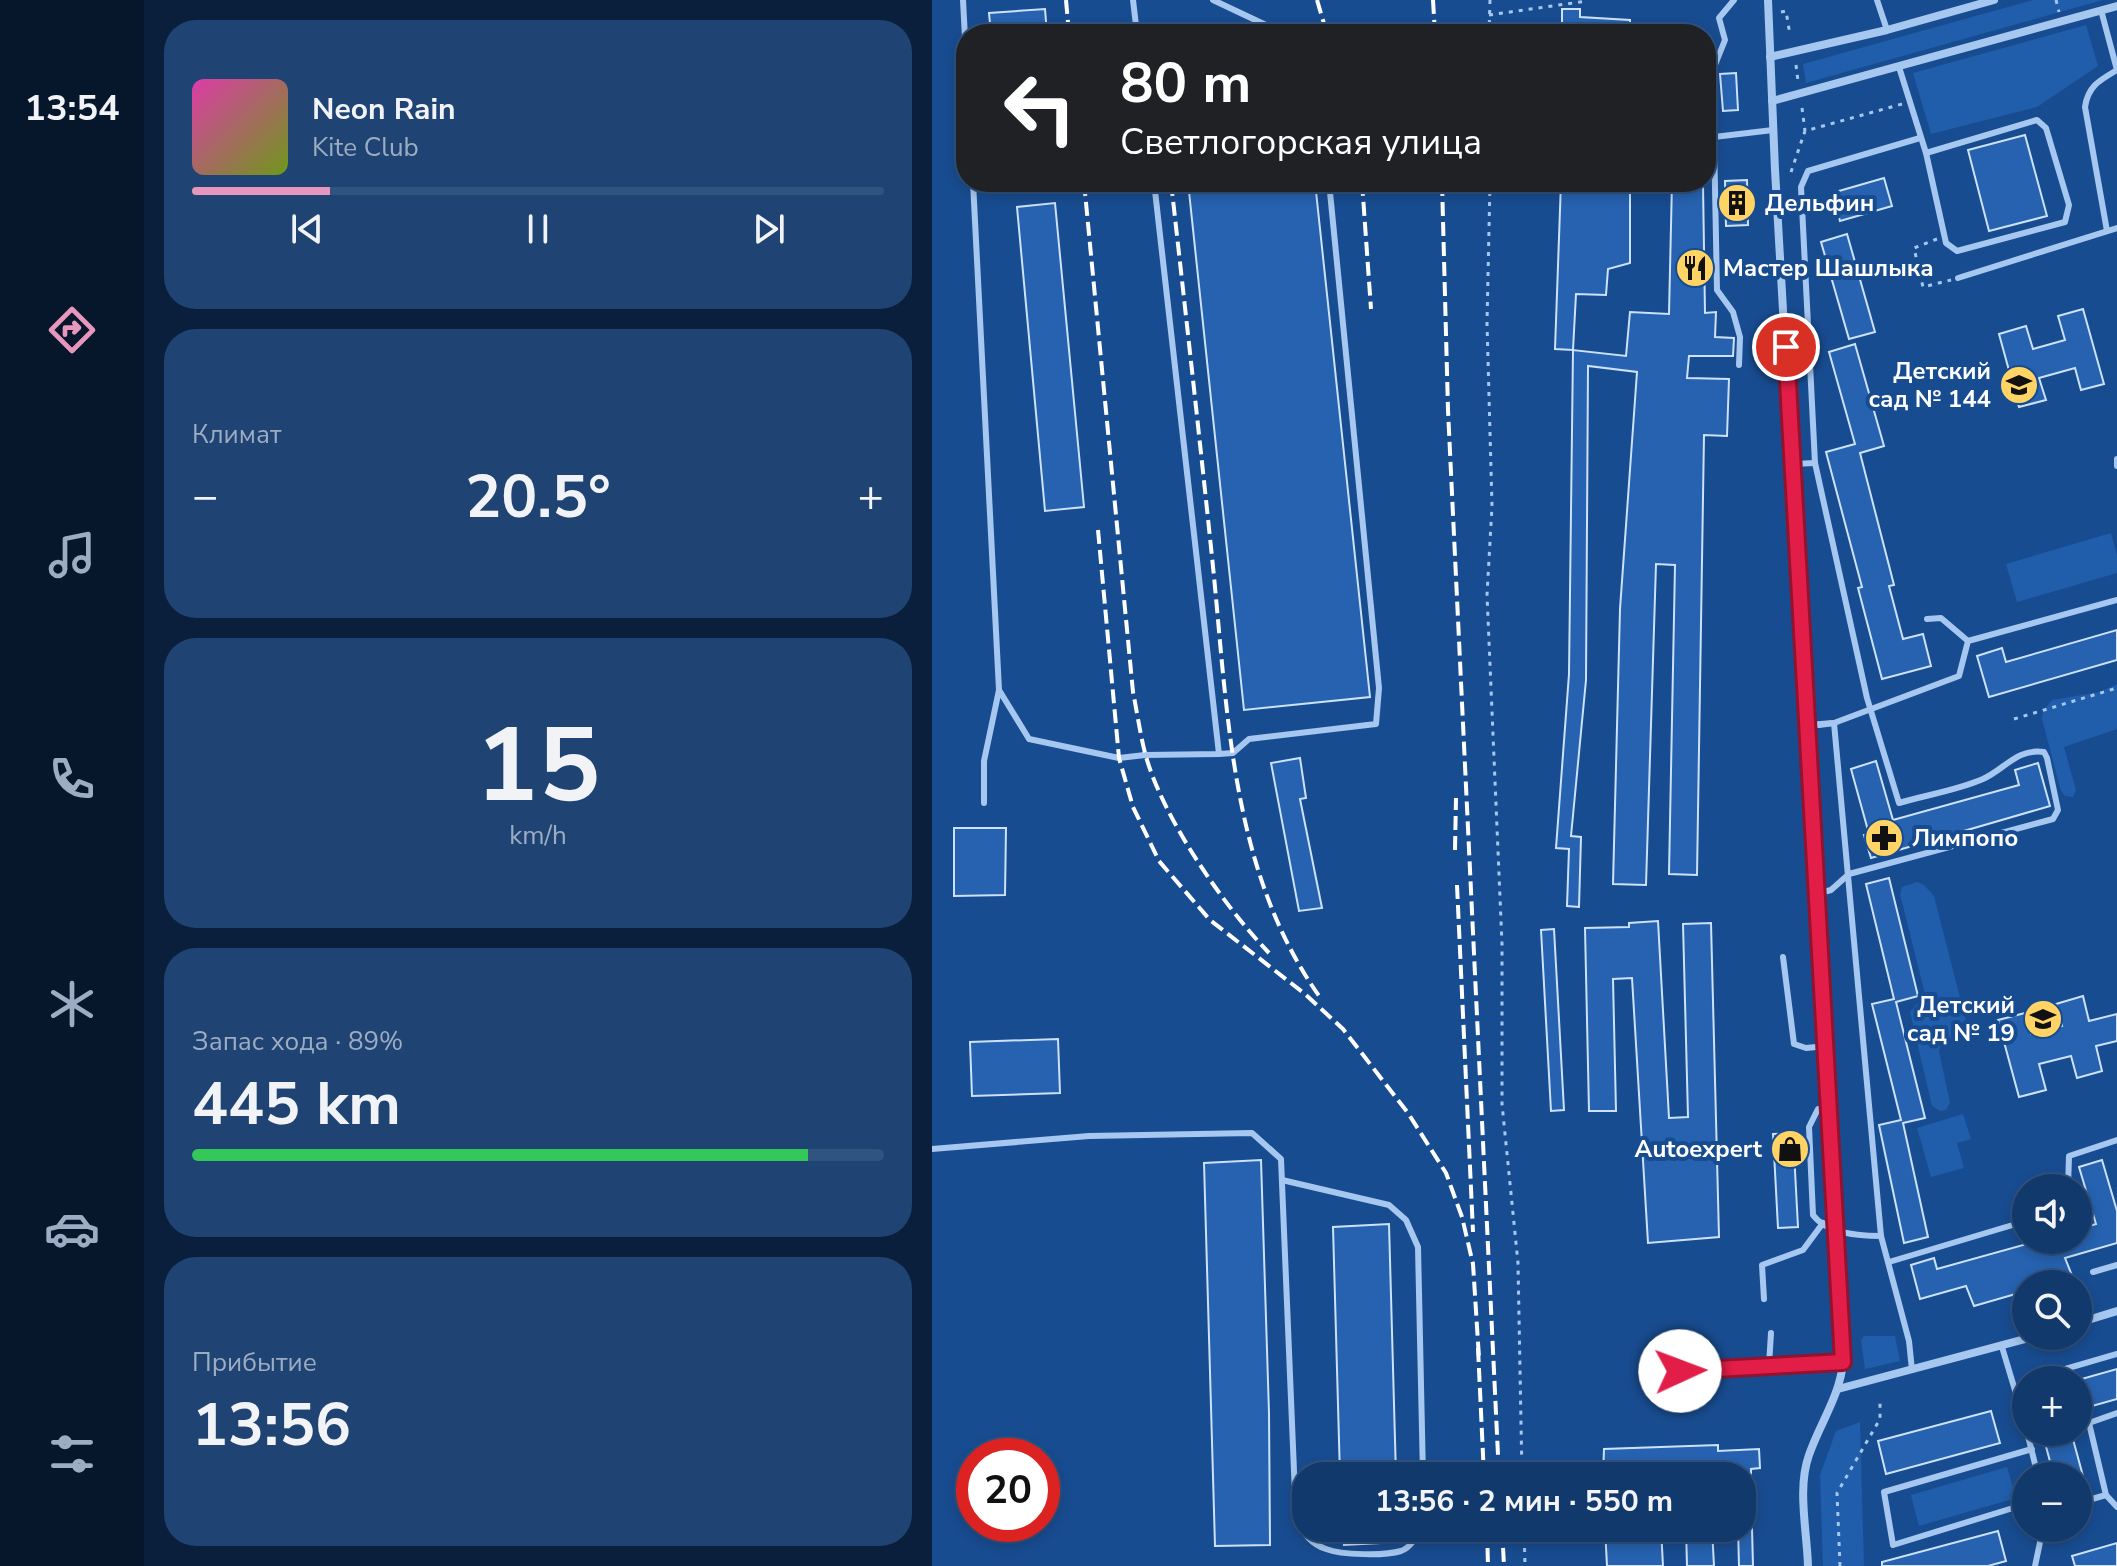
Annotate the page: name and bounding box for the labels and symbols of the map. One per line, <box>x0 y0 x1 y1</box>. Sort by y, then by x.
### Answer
building icon: Дельфин <box>1716 182 1758 224</box>
place label: Дельфин <box>1765 187 1874 219</box>
restaurant icon: Мастер Шашлыка <box>1674 247 1716 289</box>
place label: Мастер Шашлыка <box>1723 252 1934 284</box>
pin <box>1752 313 1820 381</box>
place label: Детский сад № 144 <box>1868 355 1991 415</box>
school or university icon: Детский сад № 144 <box>1998 364 2040 406</box>
pharmacy icon: Лимпопо <box>1863 817 1905 859</box>
place label: Лимпопо <box>1912 822 2018 854</box>
place label: Детский сад № 19 <box>1907 989 2015 1049</box>
school or university icon: Детский сад № 19 <box>2022 998 2064 1040</box>
shop icon: Autoexpert <box>1769 1128 1811 1170</box>
place label: Autoexpert <box>1635 1133 1763 1165</box>
position arrow <box>1638 1329 1722 1413</box>
speed limit sign: 20 <box>956 1438 1060 1542</box>

